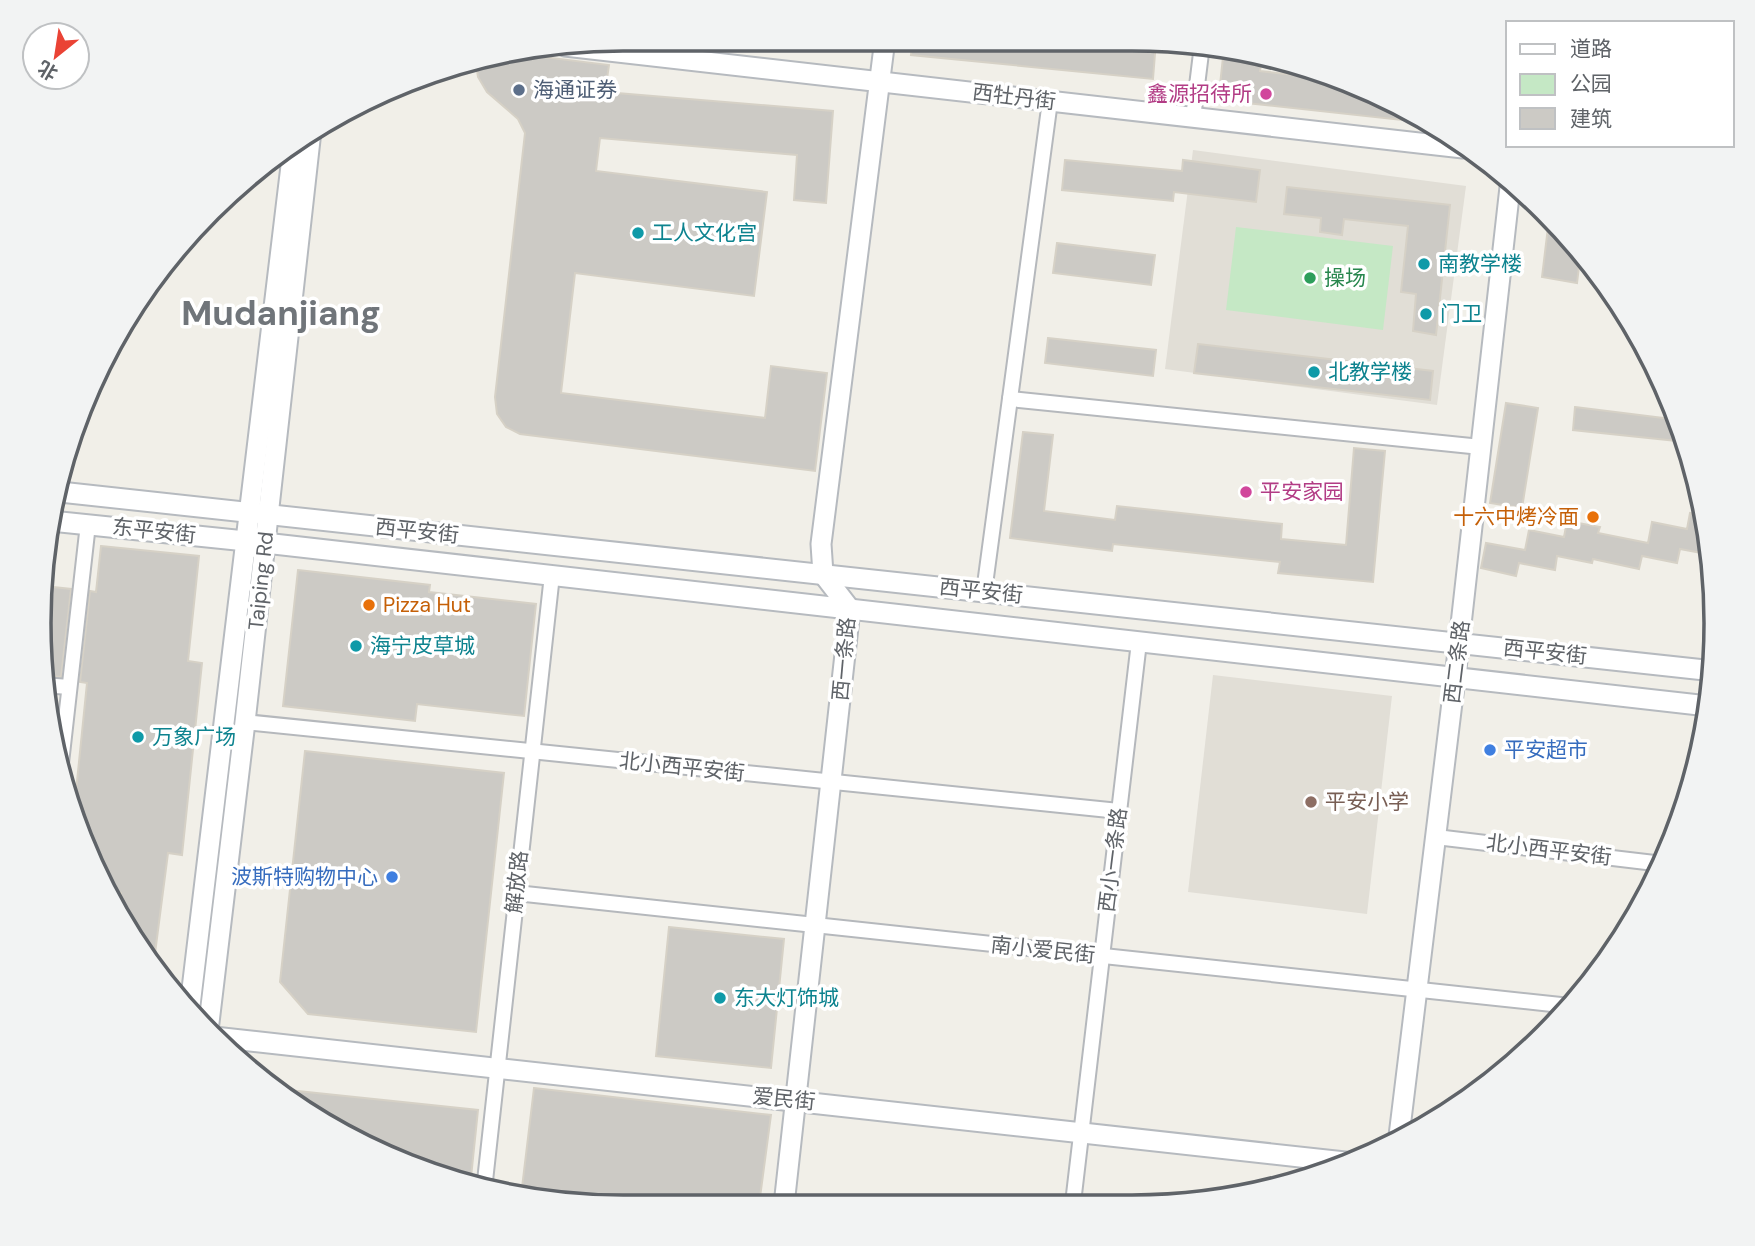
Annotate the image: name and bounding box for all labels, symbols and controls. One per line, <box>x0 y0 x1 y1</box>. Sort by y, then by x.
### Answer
north arrow <box>21 21 91 91</box>
legend <box>1506 21 1734 147</box>
text: 道路 <box>1570 35 1612 63</box>
text: 北 <box>33 55 62 86</box>
text: 公园 <box>1570 70 1612 98</box>
place label: 海通证券 <box>533 76 617 104</box>
street label: 西牡丹街 <box>971 78 1057 116</box>
place label: 鑫源招待所 <box>1147 80 1252 108</box>
marker: 海通证券 <box>511 82 527 98</box>
marker: 鑫源招待所 <box>1258 86 1274 102</box>
text: 建筑 <box>1570 105 1612 133</box>
place label: 工人文化宫 <box>652 219 757 247</box>
marker: 工人文化宫 <box>630 225 646 241</box>
place label: 南教学楼 <box>1438 250 1522 278</box>
marker: 南教学楼 <box>1416 256 1432 272</box>
place label: 操场 <box>1324 264 1366 292</box>
marker: 操场 <box>1302 270 1318 286</box>
district label: Mudanjiang <box>181 290 381 336</box>
place label: 门卫 <box>1440 300 1482 328</box>
marker: 门卫 <box>1418 306 1434 322</box>
place label: 北教学楼 <box>1328 358 1412 386</box>
marker: 北教学楼 <box>1306 364 1322 380</box>
place label: 平安家园 <box>1260 478 1344 506</box>
marker: 平安家园 <box>1238 484 1254 500</box>
place label: 十六中烤冷面 <box>1453 503 1579 531</box>
marker: 十六中烤冷面 <box>1585 509 1601 525</box>
street label: 东平安街 <box>111 513 197 549</box>
street label: 西平安街 <box>374 513 460 549</box>
street label: Taiping Rd <box>242 530 280 632</box>
street label: 西平安街 <box>938 573 1024 609</box>
place label: Pizza Hut <box>383 591 471 619</box>
marker: Pizza Hut <box>361 597 377 613</box>
street label: 西一条路 <box>826 616 862 702</box>
street label: 西二条路 <box>1438 619 1476 705</box>
place label: 海宁皮草城 <box>370 632 475 660</box>
street label: 西平安街 <box>1502 634 1588 670</box>
marker: 海宁皮草城 <box>348 638 364 654</box>
place label: 万象广场 <box>152 723 236 751</box>
marker: 万象广场 <box>130 729 146 745</box>
place label: 平安超市 <box>1504 736 1588 764</box>
marker: 平安超市 <box>1482 742 1498 758</box>
street label: 北小西平安街 <box>618 746 746 788</box>
place label: 平安小学 <box>1325 788 1409 816</box>
marker: 平安小学 <box>1303 794 1319 810</box>
street label: 西小一条路 <box>1093 806 1133 914</box>
street label: 北小西平安街 <box>1485 828 1613 872</box>
street label: 解放路 <box>500 849 534 915</box>
place label: 波斯特购物中心 <box>231 863 378 891</box>
marker: 波斯特购物中心 <box>384 869 400 885</box>
street label: 南小爱民街 <box>989 931 1097 969</box>
place label: 东大灯饰城 <box>734 984 839 1012</box>
marker: 东大灯饰城 <box>712 990 728 1006</box>
street label: 爱民街 <box>751 1082 817 1116</box>

